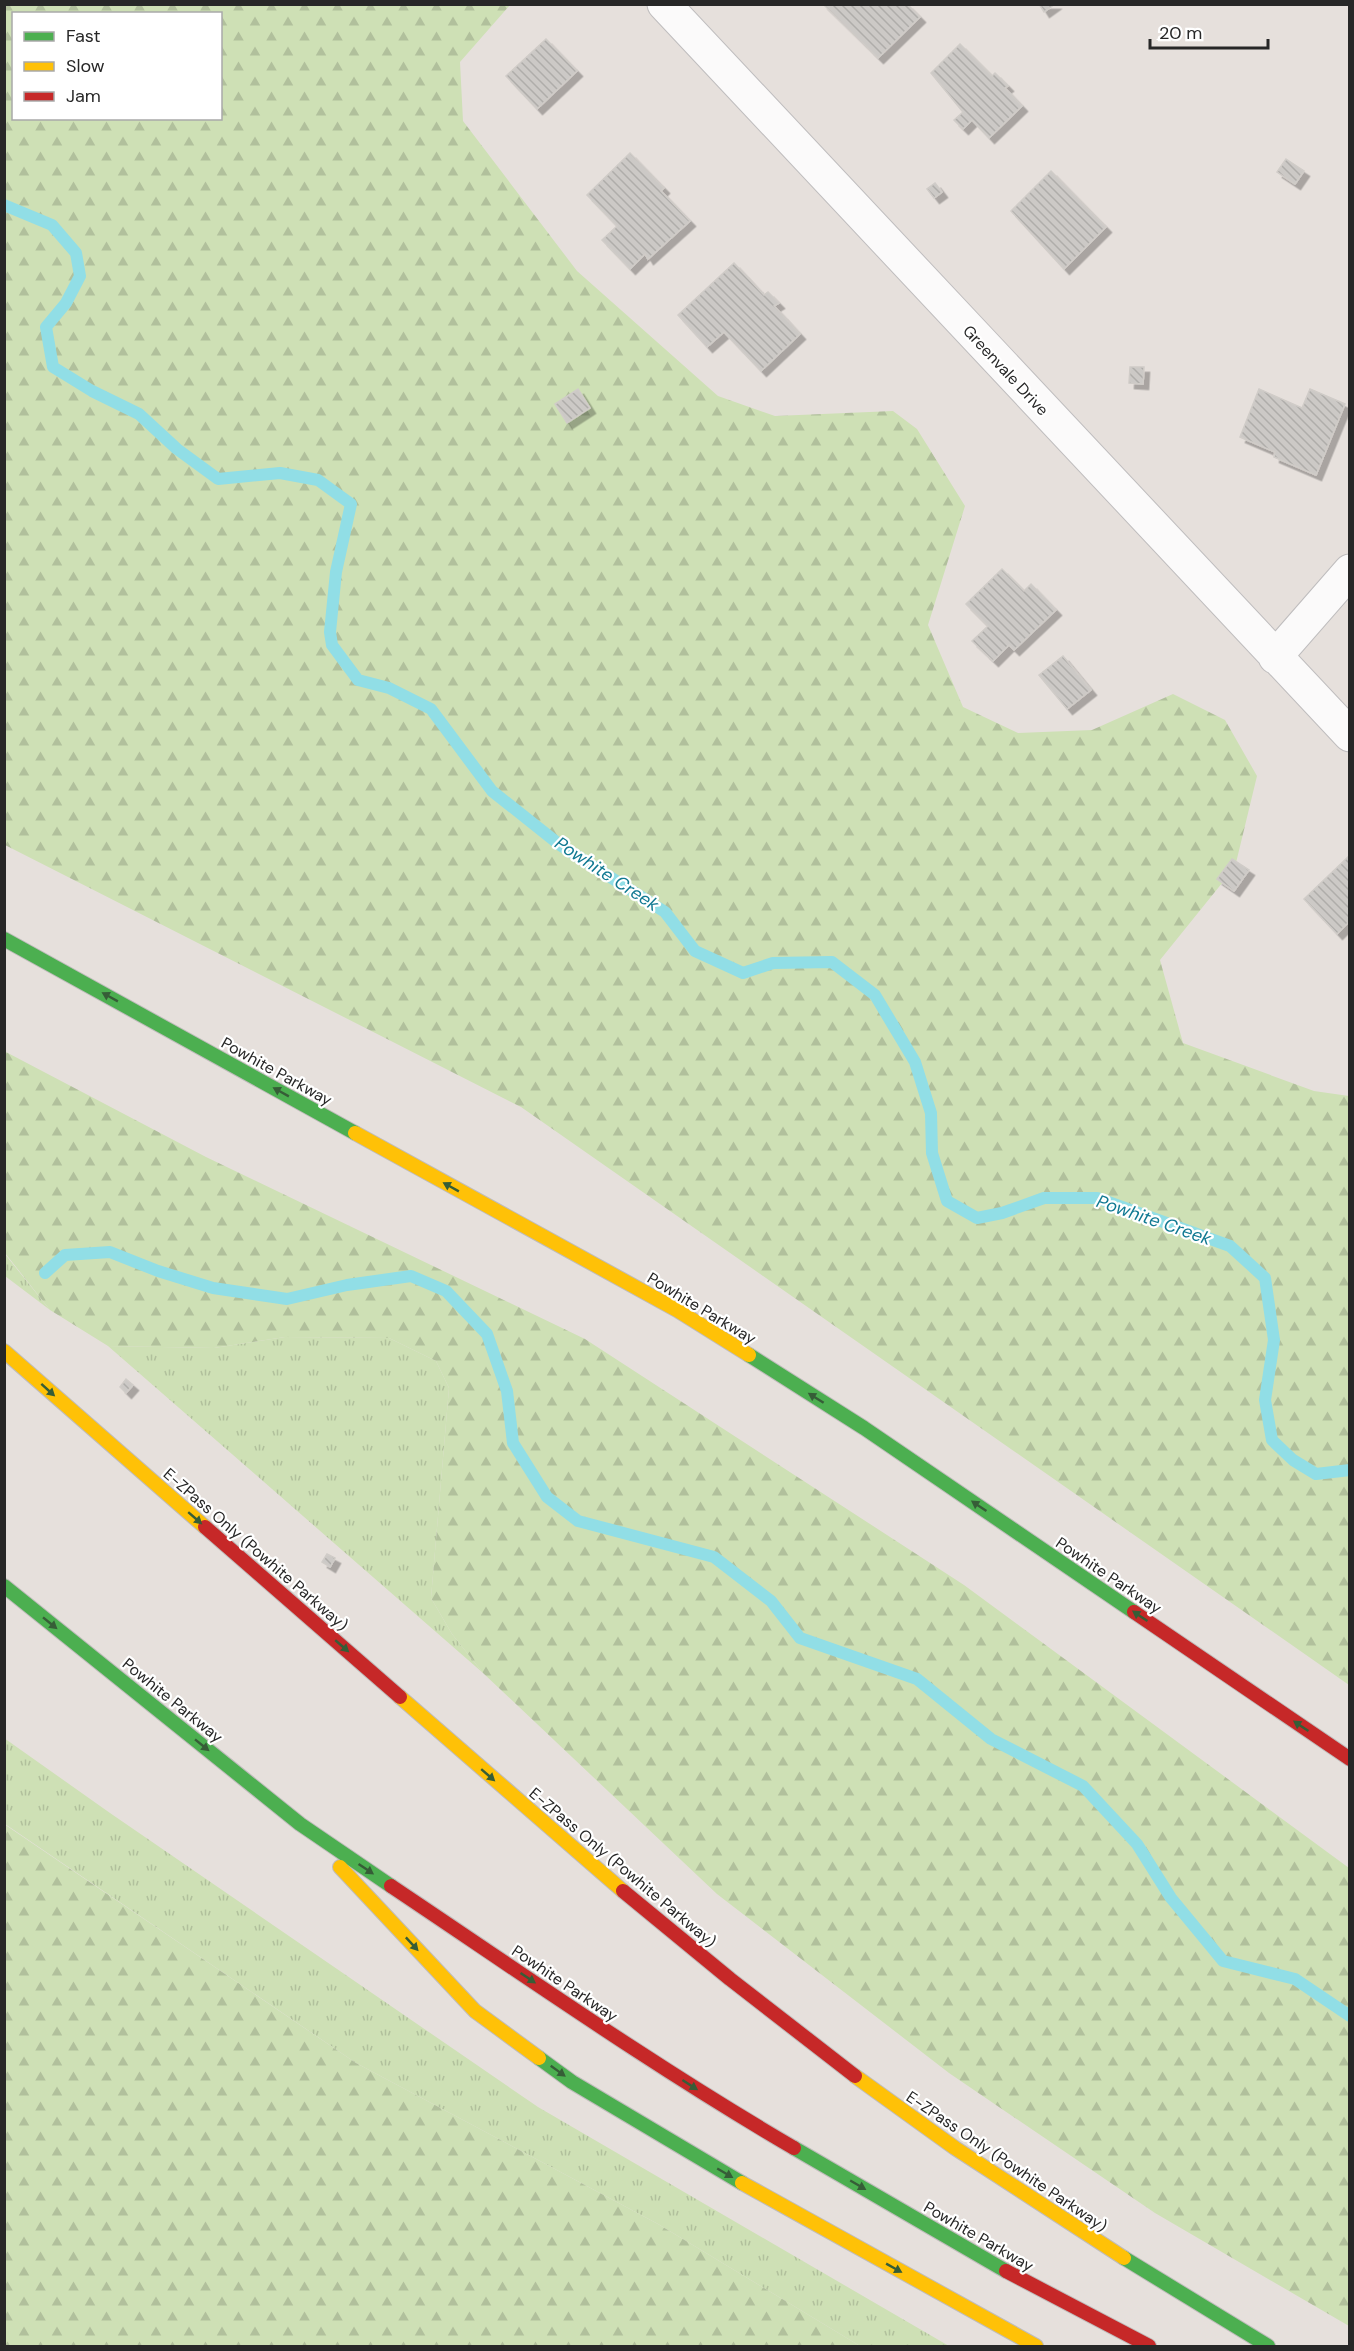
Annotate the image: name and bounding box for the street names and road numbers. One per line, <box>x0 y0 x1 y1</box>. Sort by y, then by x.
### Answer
street label: Greenvale Drive <box>958 321 1053 420</box>
street label: Powhite Parkway <box>218 1032 336 1111</box>
street label: Powhite Parkway <box>643 1268 760 1349</box>
street label: E-ZPass Only (Powhite Parkway) <box>159 1463 352 1635</box>
street label: Powhite Parkway <box>1052 1532 1166 1619</box>
street label: Powhite Parkway <box>118 1653 227 1747</box>
street label: E-ZPass Only (Powhite Parkway) <box>525 1783 721 1952</box>
street label: Powhite Parkway <box>508 1940 622 2027</box>
street label: E-ZPass Only (Powhite Parkway) <box>903 2086 1111 2236</box>
street label: Powhite Parkway <box>921 2197 1037 2275</box>

